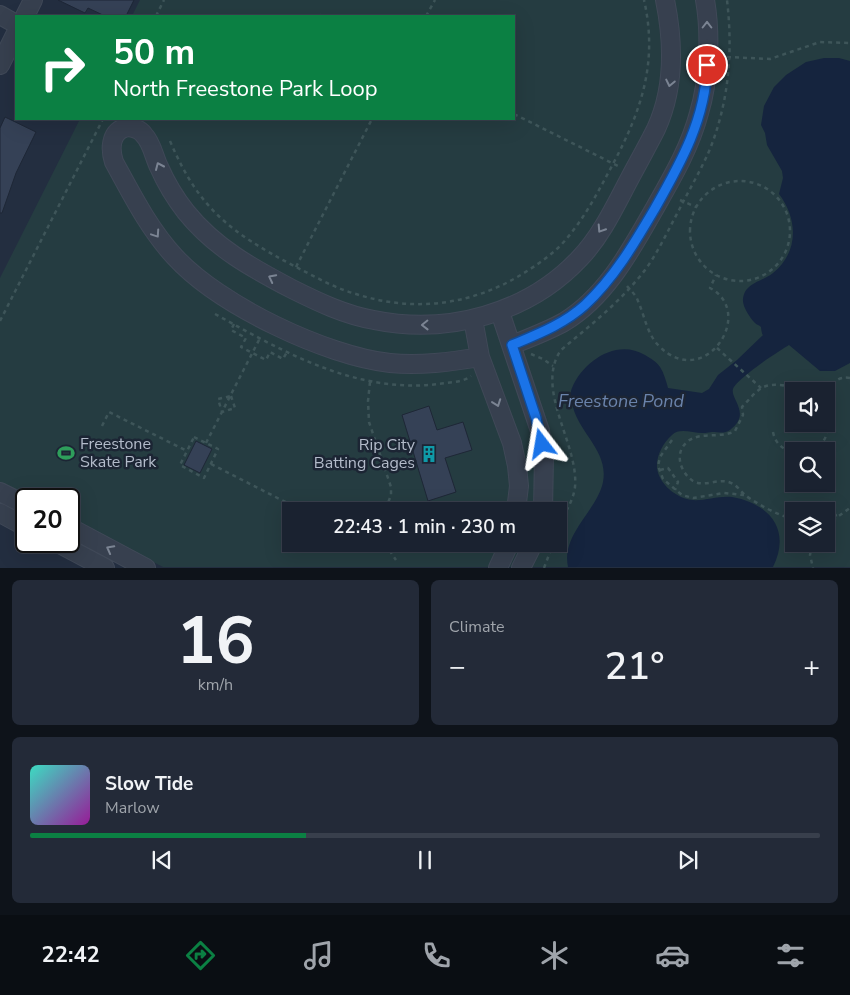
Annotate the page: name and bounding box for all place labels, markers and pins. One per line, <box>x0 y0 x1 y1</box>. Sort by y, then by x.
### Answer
pin <box>686 44 728 86</box>
place label: Freestone Skate Park <box>80 433 157 473</box>
place label: Rip City Batting Cages <box>314 434 416 474</box>
sports icon: Freestone Skate Park <box>56 443 76 463</box>
building icon: Rip City Batting Cages <box>419 444 439 464</box>

